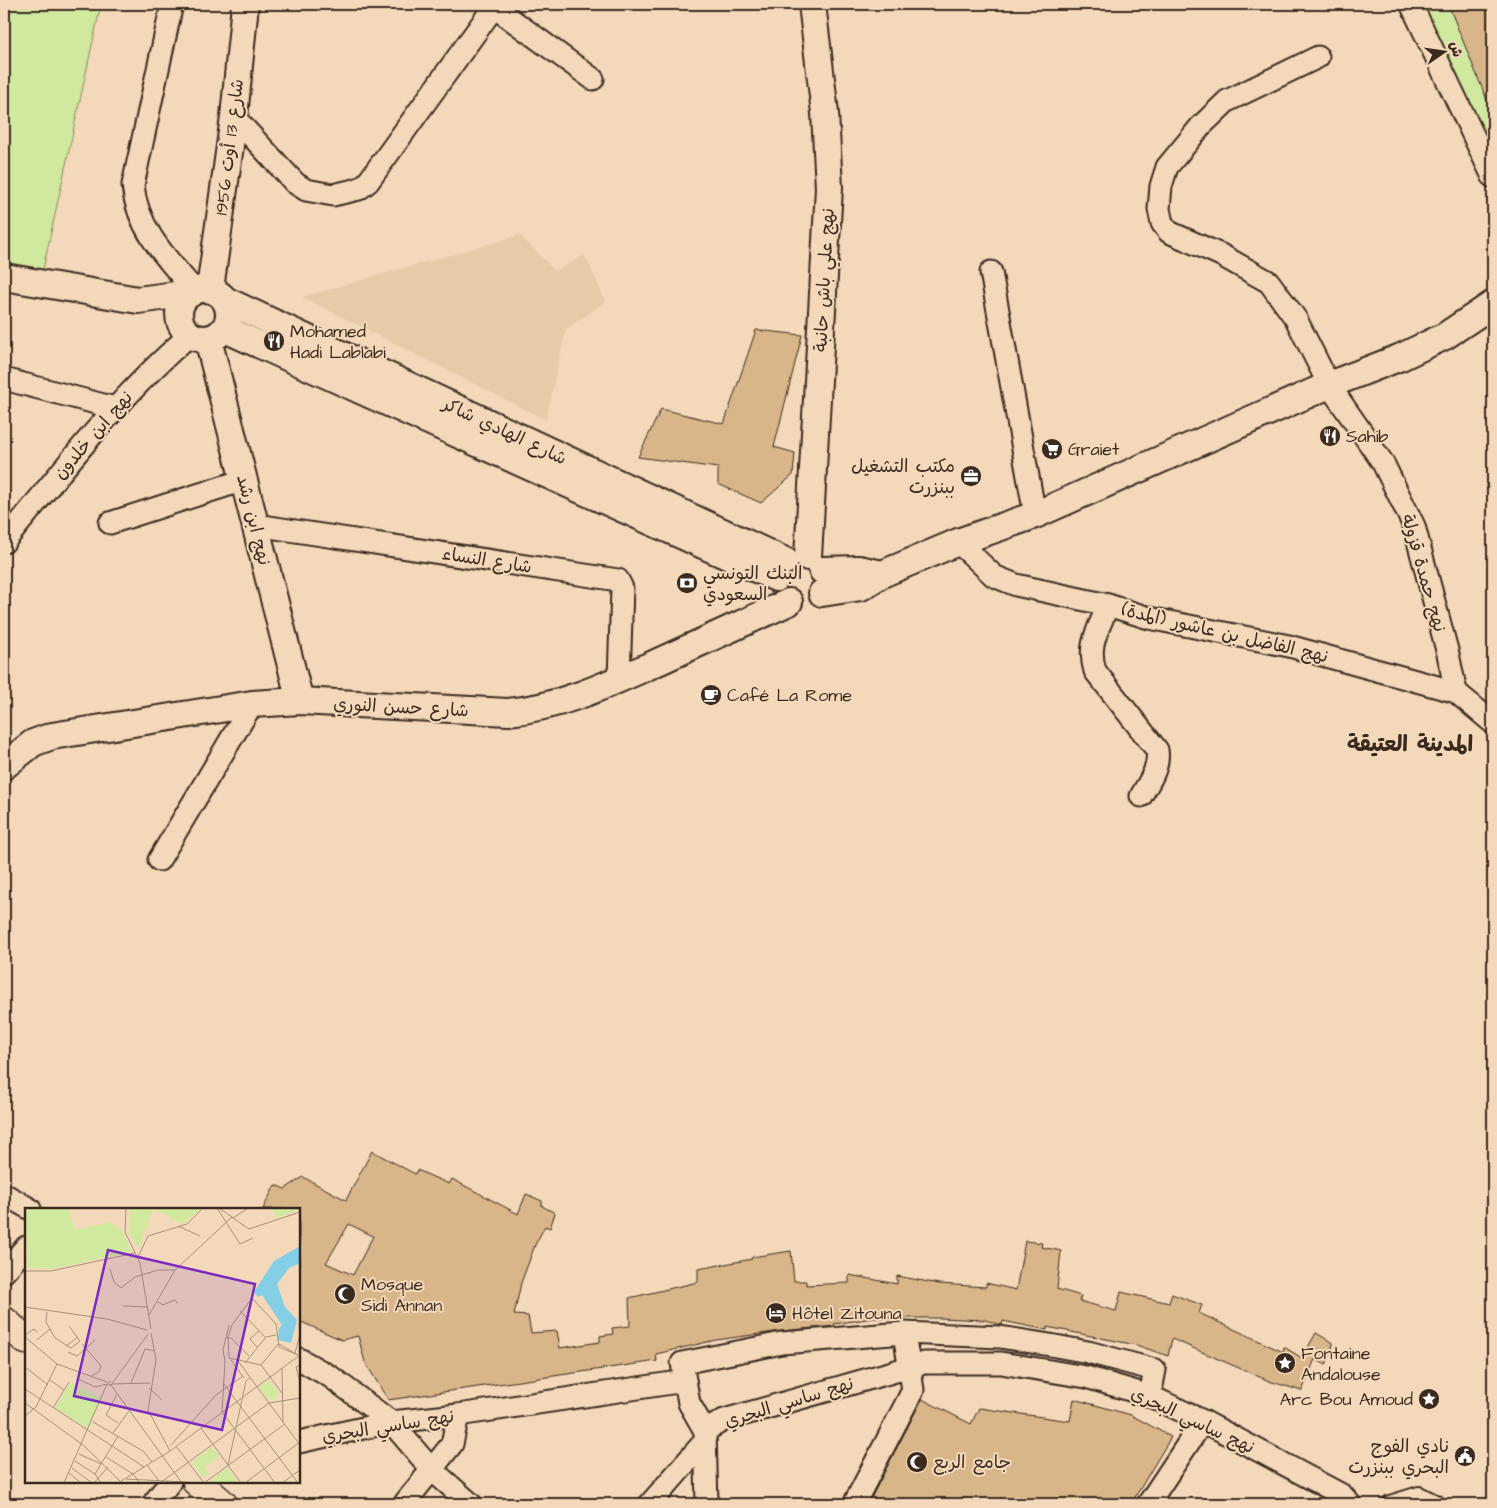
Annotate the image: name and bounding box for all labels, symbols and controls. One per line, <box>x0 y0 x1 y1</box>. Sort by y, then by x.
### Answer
north arrow <box>1420 28 1470 78</box>
text: ش <box>1444 40 1467 59</box>
street label: شارع 13 أوت 1956 <box>209 77 250 217</box>
street label: نهج علي باش حانبة <box>808 207 844 353</box>
place label: Mohamed Hadi Lablabi <box>290 319 386 365</box>
restaurant icon: Mohamed Hadi Lablabi <box>262 329 286 353</box>
street label: نهج ابن خلدون <box>48 386 139 485</box>
street label: شارع الهادي شاكر <box>437 391 571 471</box>
restaurant icon: Sahib <box>1318 424 1342 448</box>
place label: Sahib <box>1346 424 1388 449</box>
supermarket icon: Graiet <box>1040 437 1064 461</box>
place label: Graiet <box>1068 437 1120 462</box>
place label: مكتب التشغيل ببنزرت <box>851 454 955 500</box>
office icon: مكتب التشغيل ببنزرت <box>959 464 983 488</box>
street label: نهج ابن رشد <box>230 472 277 568</box>
street label: نهج حمدة قزولة <box>1395 511 1452 635</box>
street label: شارع النساء <box>440 541 534 580</box>
place label: البنك التونسي السعودي <box>703 561 802 607</box>
bank icon: البنك التونسي السعودي <box>675 571 699 595</box>
street label: نهج الفاضل بن عاشور (المدة) <box>1119 598 1331 669</box>
cafe icon: Café La Rome <box>699 683 723 707</box>
place label: Café La Rome <box>727 683 852 708</box>
street label: شارع حسن النوري <box>333 691 469 724</box>
district label: المدينة العتيقة <box>1347 729 1473 760</box>
inset map <box>25 1208 300 1483</box>
place label: Mosque Sidi Annan <box>361 1272 442 1318</box>
mosque icon: Mosque Sidi Annan <box>333 1282 357 1306</box>
hotel icon: Hôtel Zitouna <box>764 1301 788 1325</box>
place label: Hôtel Zitouna <box>792 1301 902 1326</box>
place label: Fontaine Andalouse <box>1301 1341 1381 1387</box>
place icon: Fontaine Andalouse <box>1273 1351 1297 1375</box>
street label: نهج ساسي البحري <box>722 1371 858 1437</box>
street label: نهج ساسي البحري <box>1126 1381 1259 1463</box>
place label: Arc Bou Amoud <box>1280 1387 1413 1412</box>
place icon: Arc Bou Amoud <box>1417 1387 1441 1411</box>
street label: نهج ساسي البحري <box>320 1404 457 1452</box>
place label: نادي الفوج البحري ببنزرت <box>1348 1434 1449 1480</box>
public building icon: نادي الفوج البحري ببنزرت <box>1453 1444 1477 1468</box>
mosque icon: جامع الربع <box>905 1450 929 1474</box>
place label: جامع الربع <box>933 1450 1011 1475</box>

